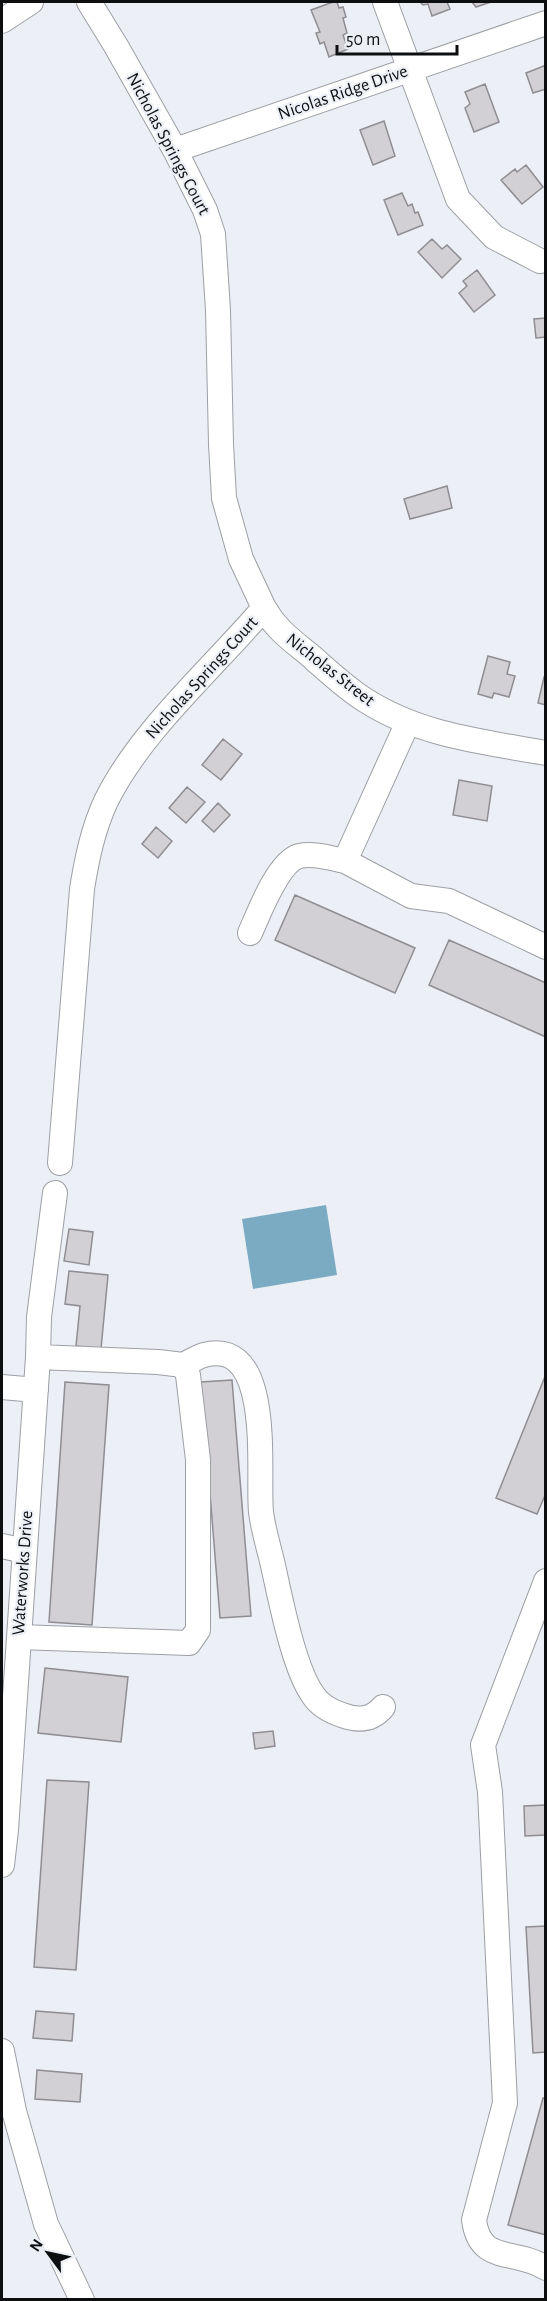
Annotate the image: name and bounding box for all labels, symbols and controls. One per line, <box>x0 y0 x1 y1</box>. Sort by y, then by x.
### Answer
scale bar <box>337 18 457 56</box>
text: 50 m <box>346 31 380 49</box>
street label: Nicolas Ridge Drive <box>276 62 410 124</box>
street label: Nicholas Springs Court <box>123 70 213 218</box>
street label: Nicholas Springs Court <box>142 613 262 743</box>
street label: Nicholas Street <box>282 630 378 710</box>
street label: Waterworks Drive <box>10 1510 36 1636</box>
north arrow <box>18 2223 78 2283</box>
text: N <box>27 2236 46 2254</box>

